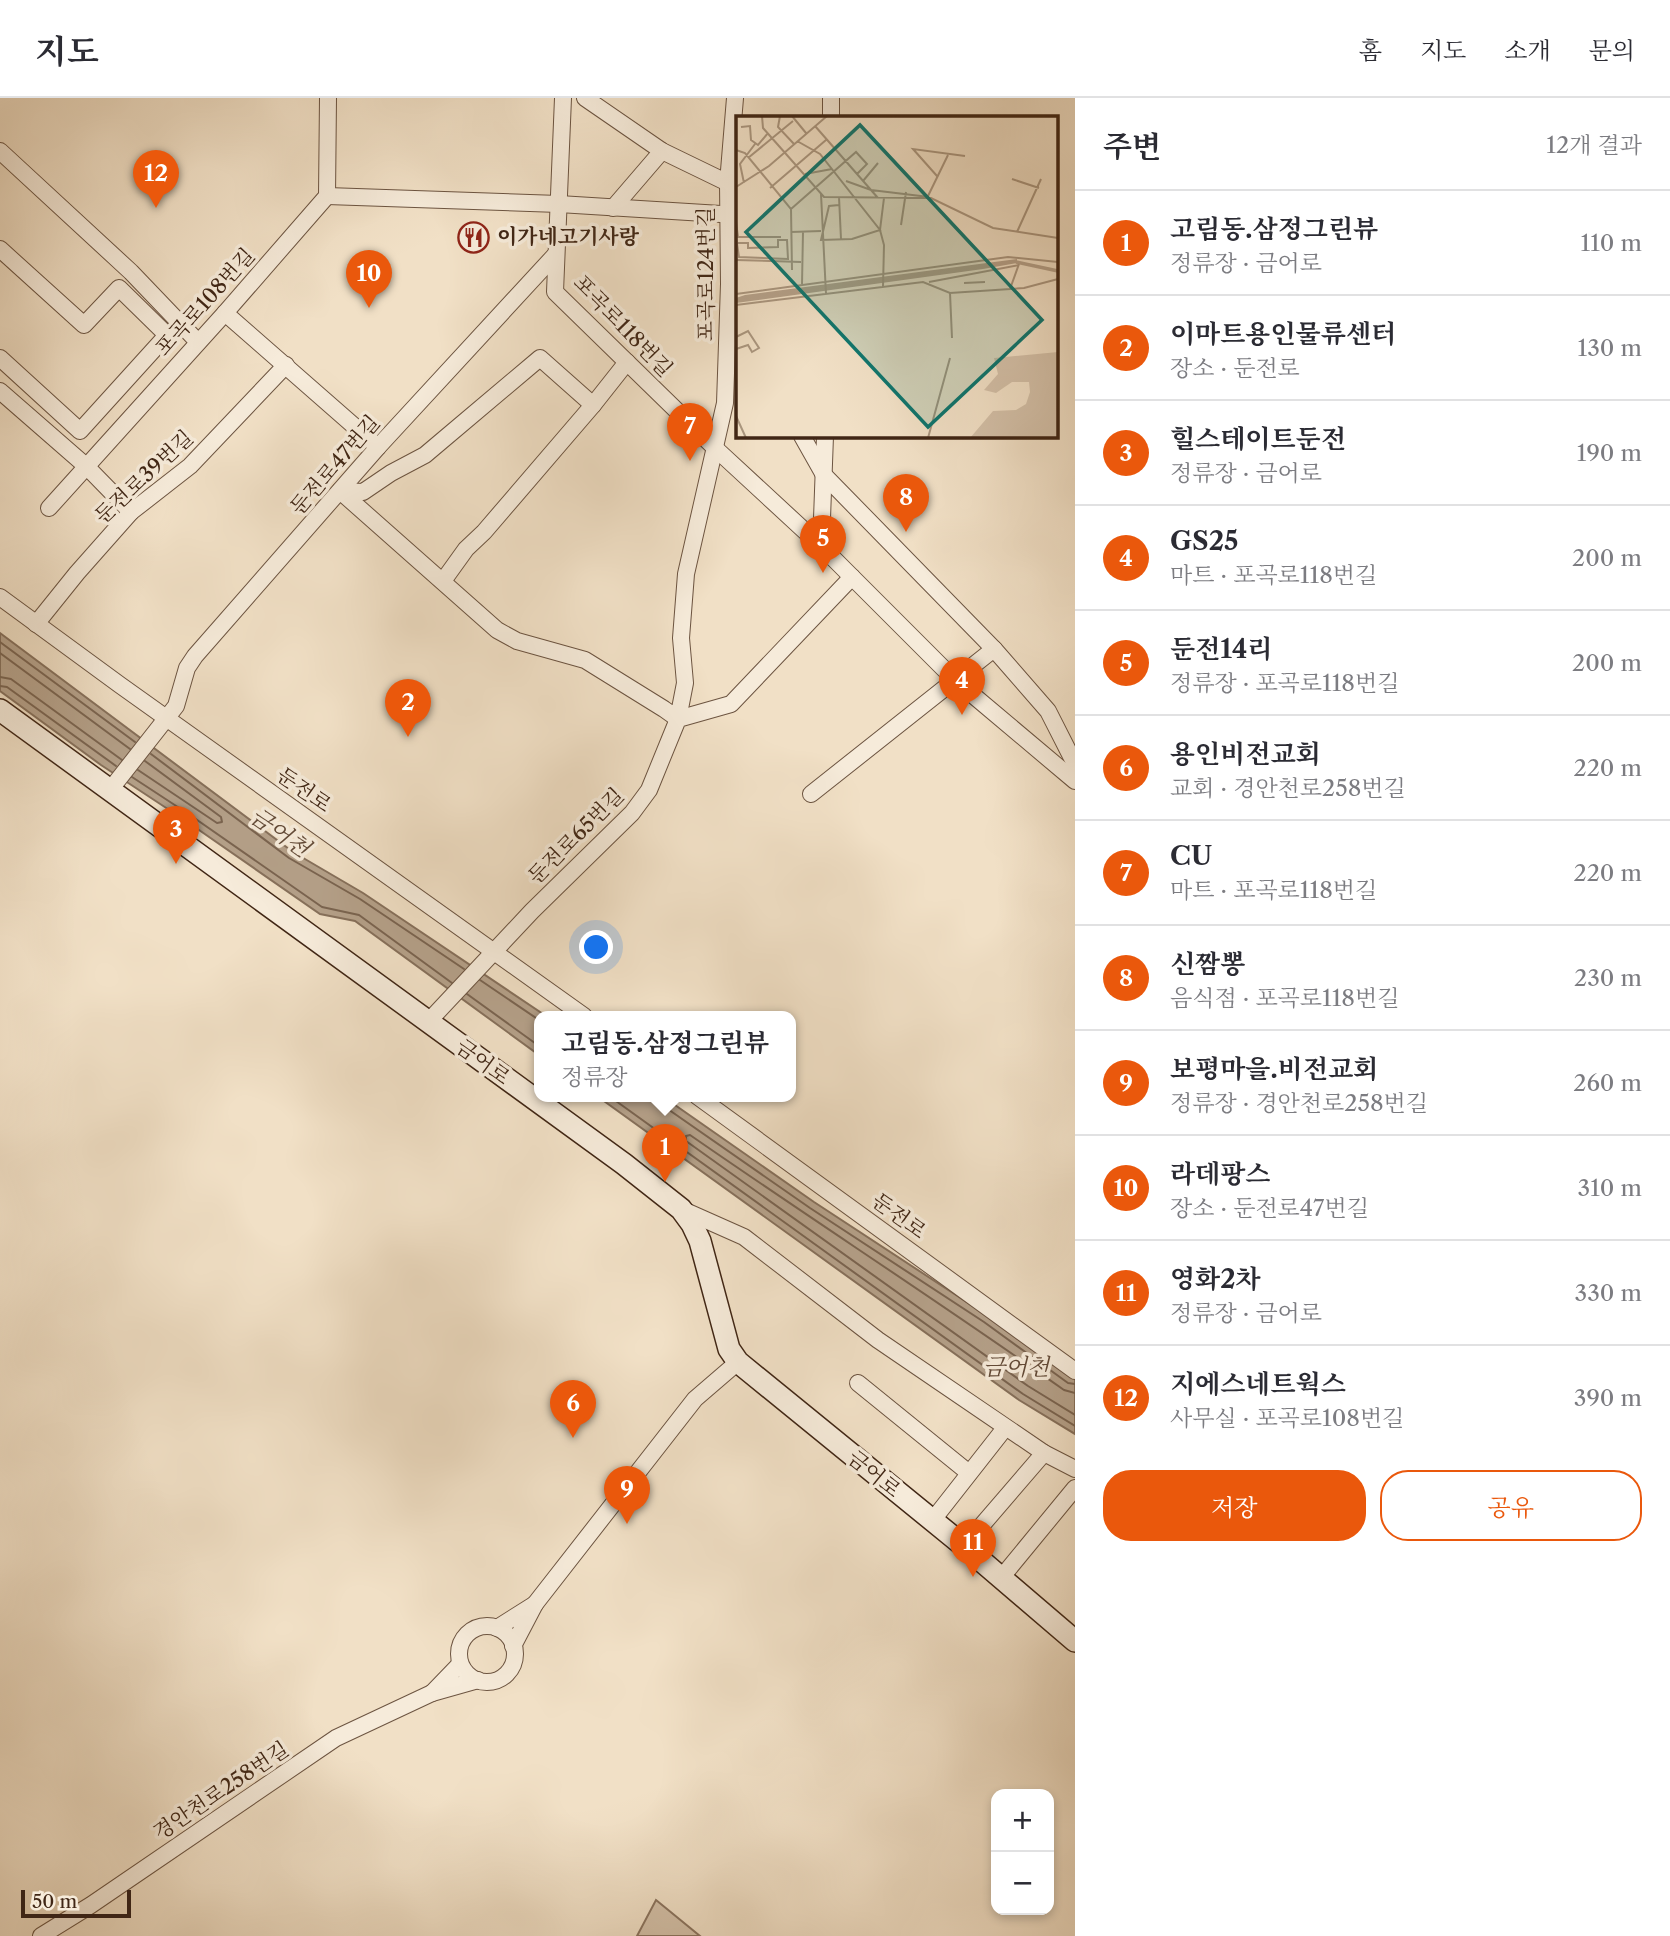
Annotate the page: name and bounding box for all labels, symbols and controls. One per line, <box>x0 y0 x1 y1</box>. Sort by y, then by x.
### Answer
text: 지도 <box>35 31 99 72</box>
text: 홈 <box>1359 36 1382 65</box>
text: 지도 <box>1420 36 1466 65</box>
text: 소개 <box>1504 36 1551 65</box>
text: 문의 <box>1589 36 1635 65</box>
inset map <box>736 116 1058 438</box>
text: 주변 <box>1103 128 1161 165</box>
text: 12개 결과 <box>1546 131 1642 159</box>
pin: 12 <box>133 150 179 208</box>
street label: 포곡로124번길 <box>693 207 718 341</box>
text: 고림동.삼정그린뷰 <box>1170 213 1378 245</box>
restaurant icon: 이가네고기사랑 <box>457 220 491 254</box>
place label: 이가네고기사랑 <box>497 224 640 249</box>
text: 1 <box>1121 229 1131 257</box>
text: 110 m <box>1581 229 1642 257</box>
street label: 포곡로108번길 <box>150 243 259 361</box>
text: 정류장 · 금어로 <box>1170 249 1322 277</box>
pin: 10 <box>346 250 392 308</box>
street label: 포곡로118번길 <box>569 270 678 382</box>
text: 이마트용인물류센터 <box>1170 318 1396 350</box>
text: 2 <box>1119 334 1133 362</box>
text: 130 m <box>1578 334 1642 362</box>
text: 장소 · 둔전로 <box>1170 354 1300 382</box>
pin: 7 <box>667 403 713 461</box>
street label: 둔전로47번길 <box>285 410 385 520</box>
text: 힐스테이트둔전 <box>1170 423 1346 455</box>
street label: 둔전로39번길 <box>89 425 198 529</box>
text: 3 <box>1120 439 1133 467</box>
text: 190 m <box>1577 439 1642 467</box>
text: 정류장 · 금어로 <box>1170 459 1322 487</box>
pin: 8 <box>883 474 929 532</box>
pin: 5 <box>800 515 846 573</box>
text: GS25 <box>1170 525 1238 557</box>
text: 4 <box>1119 544 1133 572</box>
text: 200 m <box>1572 544 1642 572</box>
text: 마트 · 포곡로118번길 <box>1170 561 1377 589</box>
text: 둔전14리 <box>1170 633 1272 665</box>
text: 5 <box>1120 649 1132 677</box>
text: 200 m <box>1572 649 1642 677</box>
pin: 4 <box>939 657 985 715</box>
text: 정류장 · 포곡로118번길 <box>1170 669 1399 697</box>
pin: 2 <box>385 679 431 737</box>
text: 용인비전교회 <box>1170 738 1321 770</box>
text: 6 <box>1119 754 1133 782</box>
text: 220 m <box>1573 754 1642 782</box>
street label: 둔전로 <box>272 762 336 817</box>
text: 교회 · 경안천로258번길 <box>1170 774 1406 802</box>
street label: 둔전로65번길 <box>523 783 629 889</box>
water label: 금어천 <box>245 801 317 864</box>
pin: 3 <box>153 806 199 864</box>
text: CU <box>1170 840 1212 872</box>
text: 7 <box>1120 859 1132 887</box>
text: 220 m <box>1573 859 1642 887</box>
text: 마트 · 포곡로118번길 <box>1170 876 1377 904</box>
your location <box>579 930 613 964</box>
text: 신짬뽕 <box>1170 948 1245 980</box>
text: 8 <box>1119 964 1133 992</box>
text: 230 m <box>1574 964 1642 992</box>
text: 음식점 · 포곡로118번길 <box>1170 984 1399 1012</box>
popup <box>534 1011 796 1102</box>
text: 고림동.삼정그린뷰 <box>561 1027 769 1059</box>
street label: 금어로 <box>451 1034 515 1090</box>
text: 보평마을.비전교회 <box>1170 1053 1378 1085</box>
text: 정류장 <box>561 1063 628 1091</box>
text: 9 <box>1119 1069 1133 1097</box>
text: 260 m <box>1573 1069 1642 1097</box>
text: 정류장 · 경안천로258번길 <box>1170 1089 1428 1117</box>
pin: 1 <box>642 1124 688 1182</box>
text: 라데팡스 <box>1170 1158 1270 1190</box>
text: 10 <box>1114 1174 1138 1202</box>
text: 310 m <box>1578 1174 1642 1202</box>
street label: 둔전로 <box>867 1188 931 1244</box>
text: 장소 · 둔전로47번길 <box>1170 1194 1369 1222</box>
text: 영화2차 <box>1170 1263 1261 1295</box>
text: 11 <box>1116 1279 1136 1307</box>
text: 330 m <box>1575 1279 1642 1307</box>
text: 정류장 · 금어로 <box>1170 1299 1322 1327</box>
water label: 금어천 <box>983 1353 1051 1381</box>
text: 지에스네트웍스 <box>1170 1368 1346 1400</box>
pin: 6 <box>550 1380 596 1438</box>
text: 12 <box>1114 1384 1138 1412</box>
text: 390 m <box>1574 1384 1642 1412</box>
text: 사무실 · 포곡로108번길 <box>1170 1404 1404 1432</box>
street label: 금어로 <box>843 1445 906 1502</box>
pin: 9 <box>604 1466 650 1524</box>
button: 저장 <box>1103 1470 1366 1541</box>
button: 공유 <box>1380 1470 1642 1541</box>
pin: 11 <box>950 1519 996 1577</box>
street label: 경안천로258번길 <box>148 1736 293 1845</box>
map controls <box>991 1789 1054 1915</box>
button: + <box>991 1789 1054 1852</box>
button: − <box>991 1852 1054 1915</box>
scale bar <box>21 1887 131 1919</box>
text: 50 m <box>32 1890 77 1913</box>

